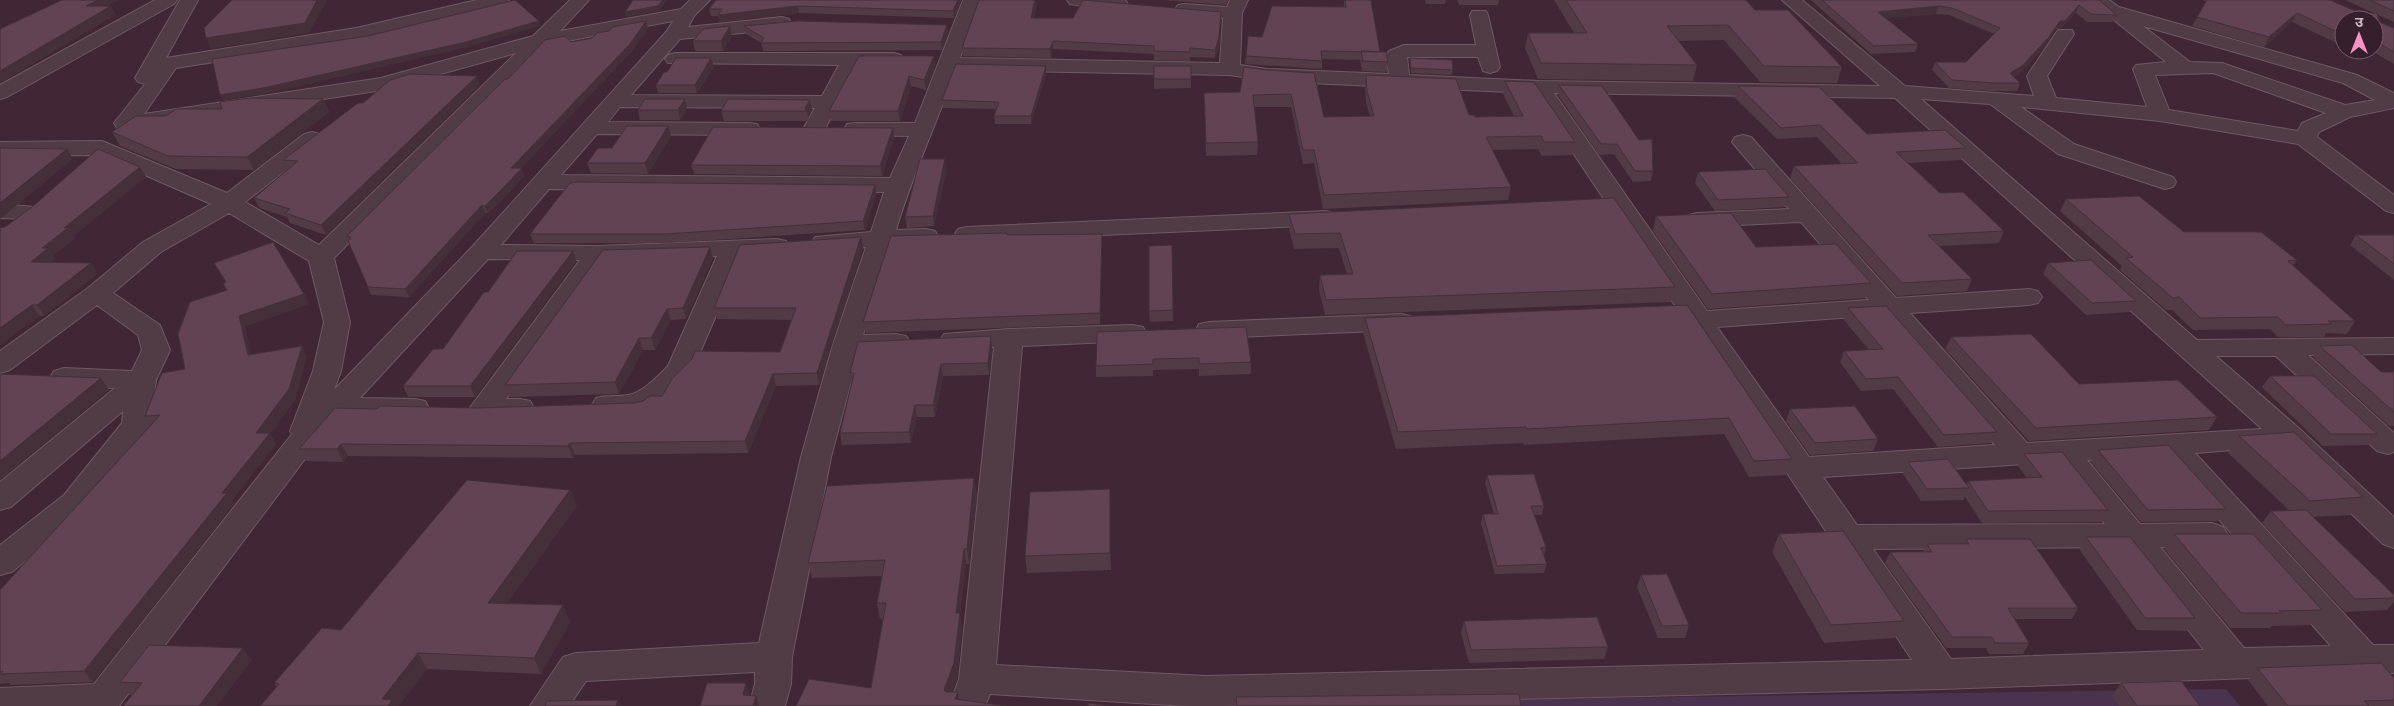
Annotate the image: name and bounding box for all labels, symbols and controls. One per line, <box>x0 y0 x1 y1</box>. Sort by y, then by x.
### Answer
north arrow <box>2334 10 2384 60</box>
text: उ <box>2355 14 2364 30</box>

